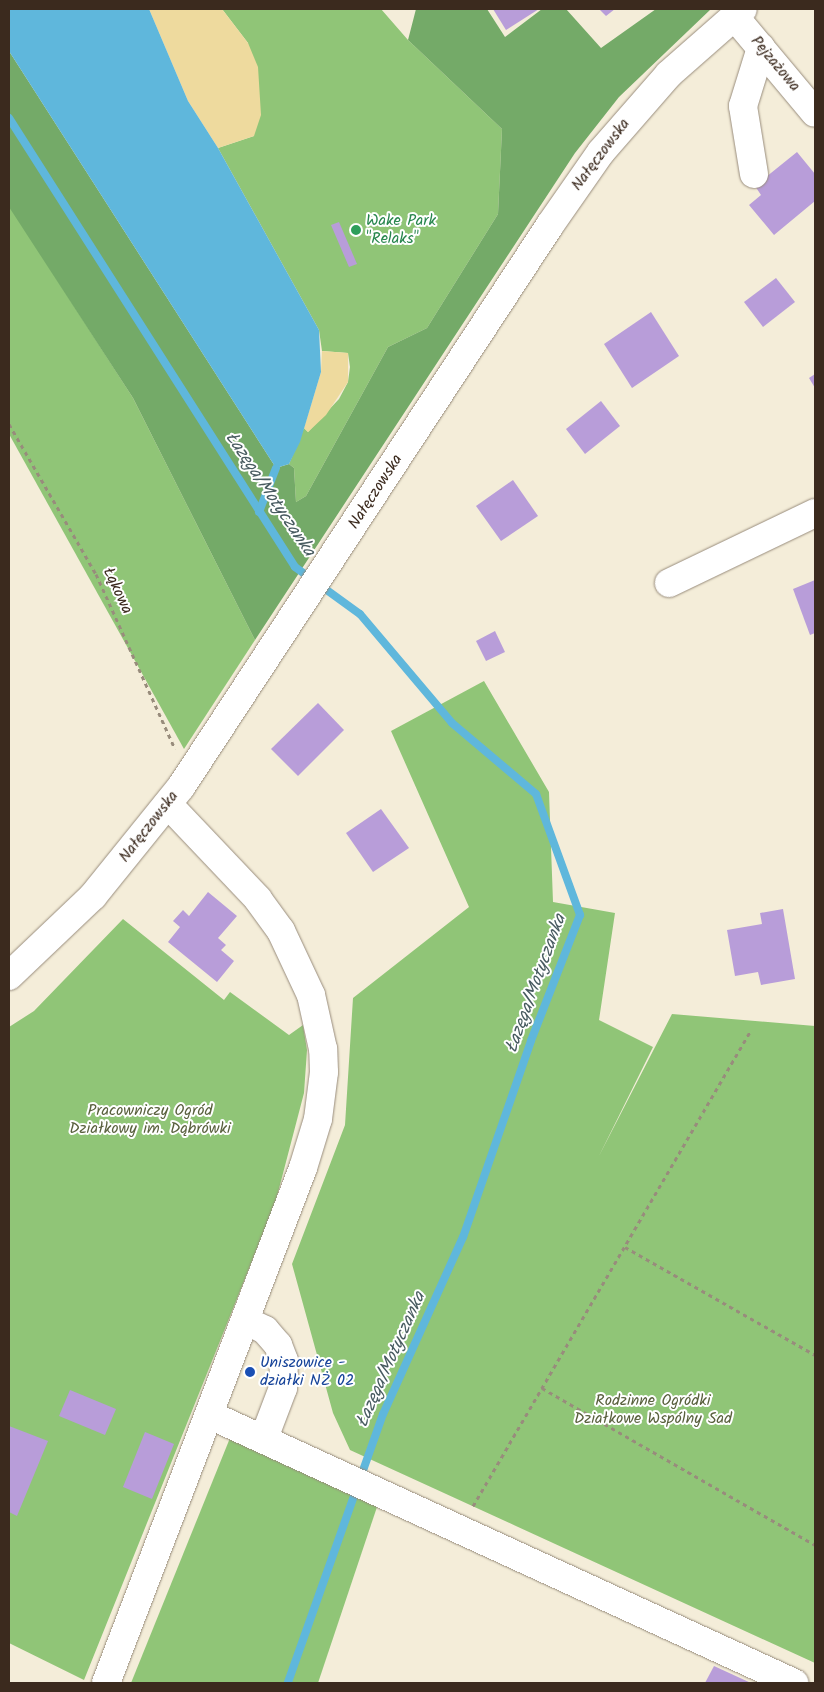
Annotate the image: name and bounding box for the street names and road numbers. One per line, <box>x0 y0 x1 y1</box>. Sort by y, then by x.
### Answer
street label: Pejzażowa <box>746 32 804 96</box>
street label: Nałęczowska <box>568 115 634 195</box>
street label: Nałęczowska <box>345 451 407 533</box>
street label: Łąkowa <box>98 565 136 617</box>
street label: Nałęczowska <box>115 788 183 866</box>

